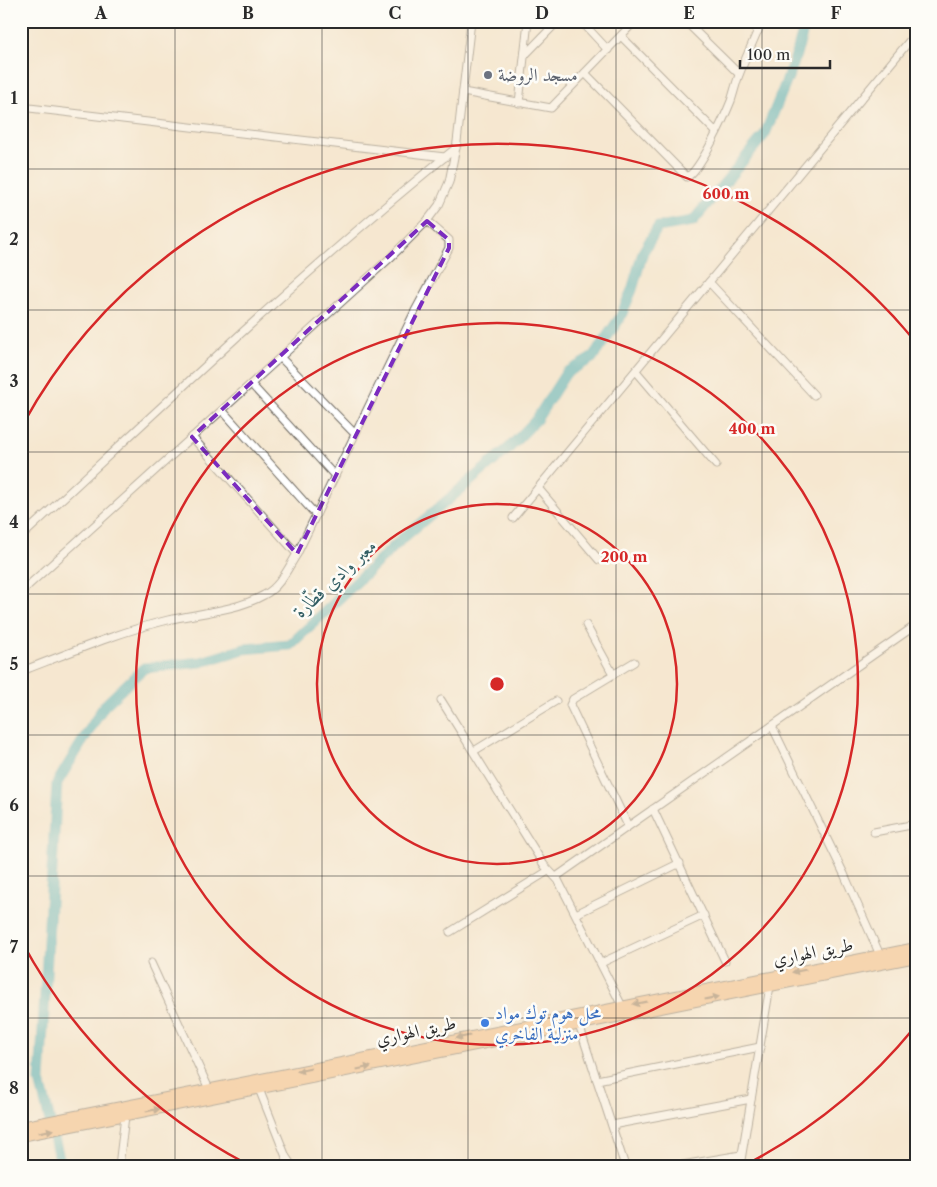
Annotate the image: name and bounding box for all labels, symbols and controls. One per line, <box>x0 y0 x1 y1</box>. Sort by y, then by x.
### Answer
text: A <box>94 3 108 23</box>
text: B <box>242 3 254 23</box>
text: C <box>389 3 401 23</box>
text: D <box>535 3 549 23</box>
text: E <box>683 3 695 23</box>
text: F <box>831 3 842 23</box>
scale bar <box>740 38 830 70</box>
text: 100 m <box>747 45 790 64</box>
place label: مسجد الروضة <box>498 64 578 86</box>
marker: مسجد الروضة <box>482 69 494 81</box>
text: 1 <box>10 88 18 108</box>
text: 600 m <box>703 184 749 203</box>
text: 2 <box>9 229 19 249</box>
text: 3 <box>9 371 19 391</box>
text: 400 m <box>729 419 775 438</box>
text: 4 <box>9 512 19 532</box>
water label: معبر وادي قطّارة <box>287 533 384 626</box>
text: 200 m <box>601 547 647 566</box>
text: 5 <box>10 654 19 674</box>
centre of rings <box>488 675 506 693</box>
text: 6 <box>9 795 19 815</box>
street label: طريق الهواري <box>771 933 856 974</box>
text: 7 <box>10 937 19 957</box>
one-way arrow <box>791 968 807 976</box>
one-way arrow <box>704 994 720 1002</box>
one-way arrow <box>632 999 648 1007</box>
place label: محل هوم توك مواد منزلية الفاخري <box>495 1002 601 1049</box>
street label: طريق الهواري <box>374 1012 459 1054</box>
marker: محل هوم توك مواد منزلية الفاخري <box>479 1017 491 1029</box>
one-way arrow <box>455 1034 471 1042</box>
one-way arrow <box>356 1063 372 1071</box>
one-way arrow <box>296 1066 312 1074</box>
text: 8 <box>9 1078 19 1098</box>
one-way arrow <box>146 1106 161 1114</box>
one-way arrow <box>39 1127 55 1135</box>

